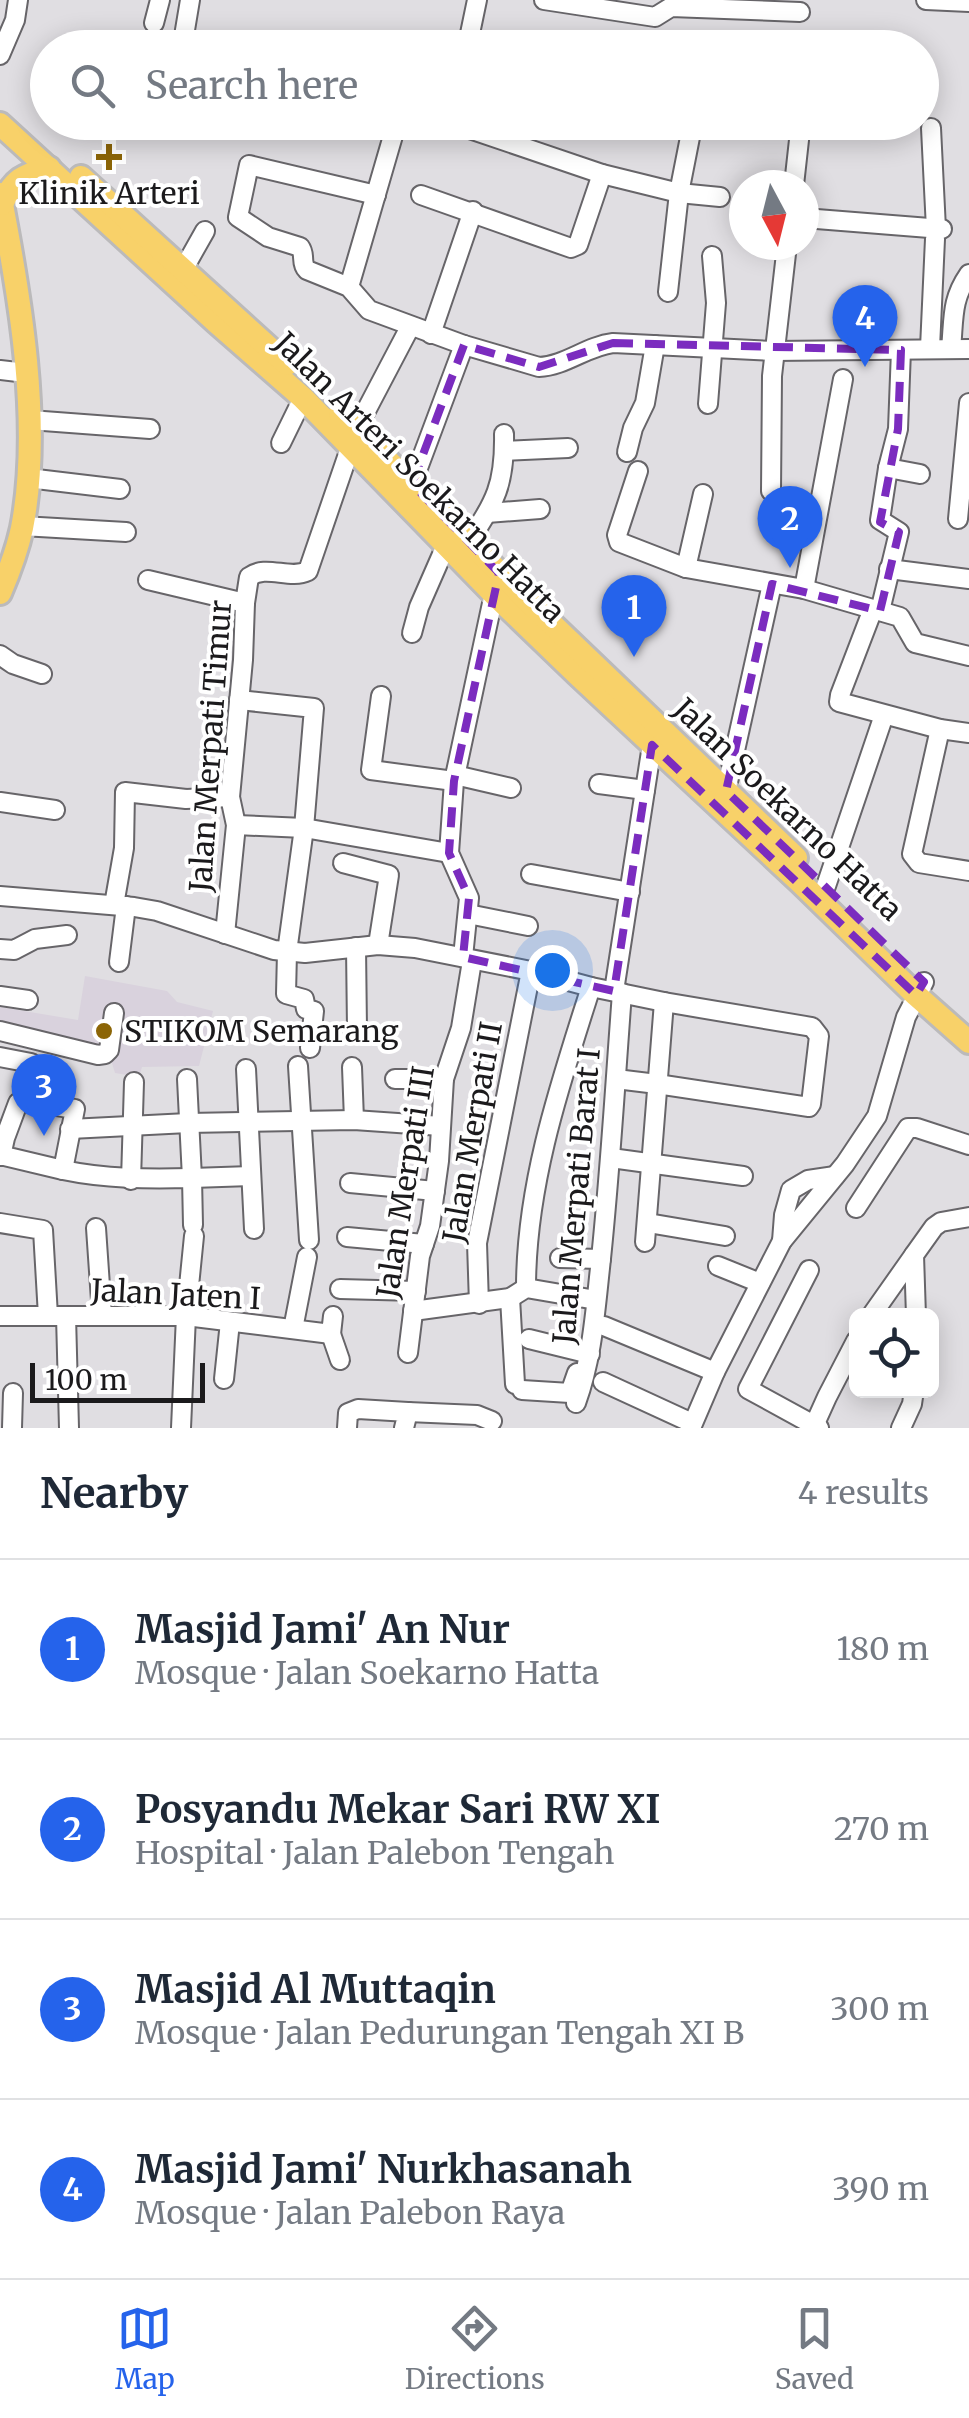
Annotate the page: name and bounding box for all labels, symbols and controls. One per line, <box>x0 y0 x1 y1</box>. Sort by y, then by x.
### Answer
search box <box>30 30 939 140</box>
icon: search <box>65 58 120 113</box>
text: Search here <box>145 62 358 109</box>
marker: Klinik Arteri <box>96 144 122 170</box>
north arrow <box>729 170 819 260</box>
place label: Klinik Arteri <box>18 174 200 212</box>
pin: 4 <box>832 284 898 367</box>
street label: Jalan Arteri Soekarno Hatta <box>266 323 573 630</box>
pin: 2 <box>758 486 822 568</box>
pin: 1 <box>602 574 666 657</box>
street label: Jalan Merpati Timur <box>181 599 239 894</box>
street label: Jalan Soekarno Hatta <box>665 689 910 928</box>
your location <box>527 945 578 996</box>
place label: STIKOM Semarang <box>124 1012 399 1050</box>
street label: Jalan Merpati II <box>434 1019 510 1246</box>
marker: STIKOM Semarang <box>93 1020 115 1042</box>
street label: Jalan Merpati Barat I <box>544 1046 608 1347</box>
pin: 3 <box>12 1054 76 1136</box>
street label: Jalan Merpati III <box>368 1063 442 1302</box>
street label: Jalan Jaten I <box>89 1271 262 1317</box>
map controls <box>849 1308 939 1398</box>
button: locate <box>849 1308 939 1398</box>
scale bar <box>30 1358 205 1402</box>
text: 100 m <box>45 1362 127 1398</box>
text: Nearby <box>40 1467 188 1519</box>
text: 4 results <box>798 1473 929 1513</box>
text: Masjid Jami' An Nur <box>135 1606 510 1653</box>
text: 1 <box>65 1629 80 1669</box>
text: 180 m <box>837 1629 929 1669</box>
text: Mosque · Jalan Soekarno Hatta <box>135 1653 599 1693</box>
text: Posyandu Mekar Sari RW XI <box>135 1786 660 1833</box>
text: 2 <box>63 1809 82 1849</box>
text: 270 m <box>834 1809 929 1849</box>
text: Hospital · Jalan Palebon Tengah <box>135 1833 614 1873</box>
text: Masjid Al Muttaqin <box>135 1966 496 2013</box>
text: 3 <box>63 1989 82 2029</box>
text: 300 m <box>830 1989 929 2029</box>
text: Mosque · Jalan Pedurungan Tengah XI B <box>135 2013 744 2053</box>
text: Masjid Jami' Nurkhasanah <box>135 2146 632 2193</box>
text: 4 <box>62 2169 83 2209</box>
text: 390 m <box>832 2169 929 2209</box>
text: Mosque · Jalan Palebon Raya <box>135 2193 565 2233</box>
tab: Map <box>115 2301 175 2397</box>
tab: Directions <box>405 2301 545 2397</box>
tab: Saved <box>775 2301 854 2397</box>

